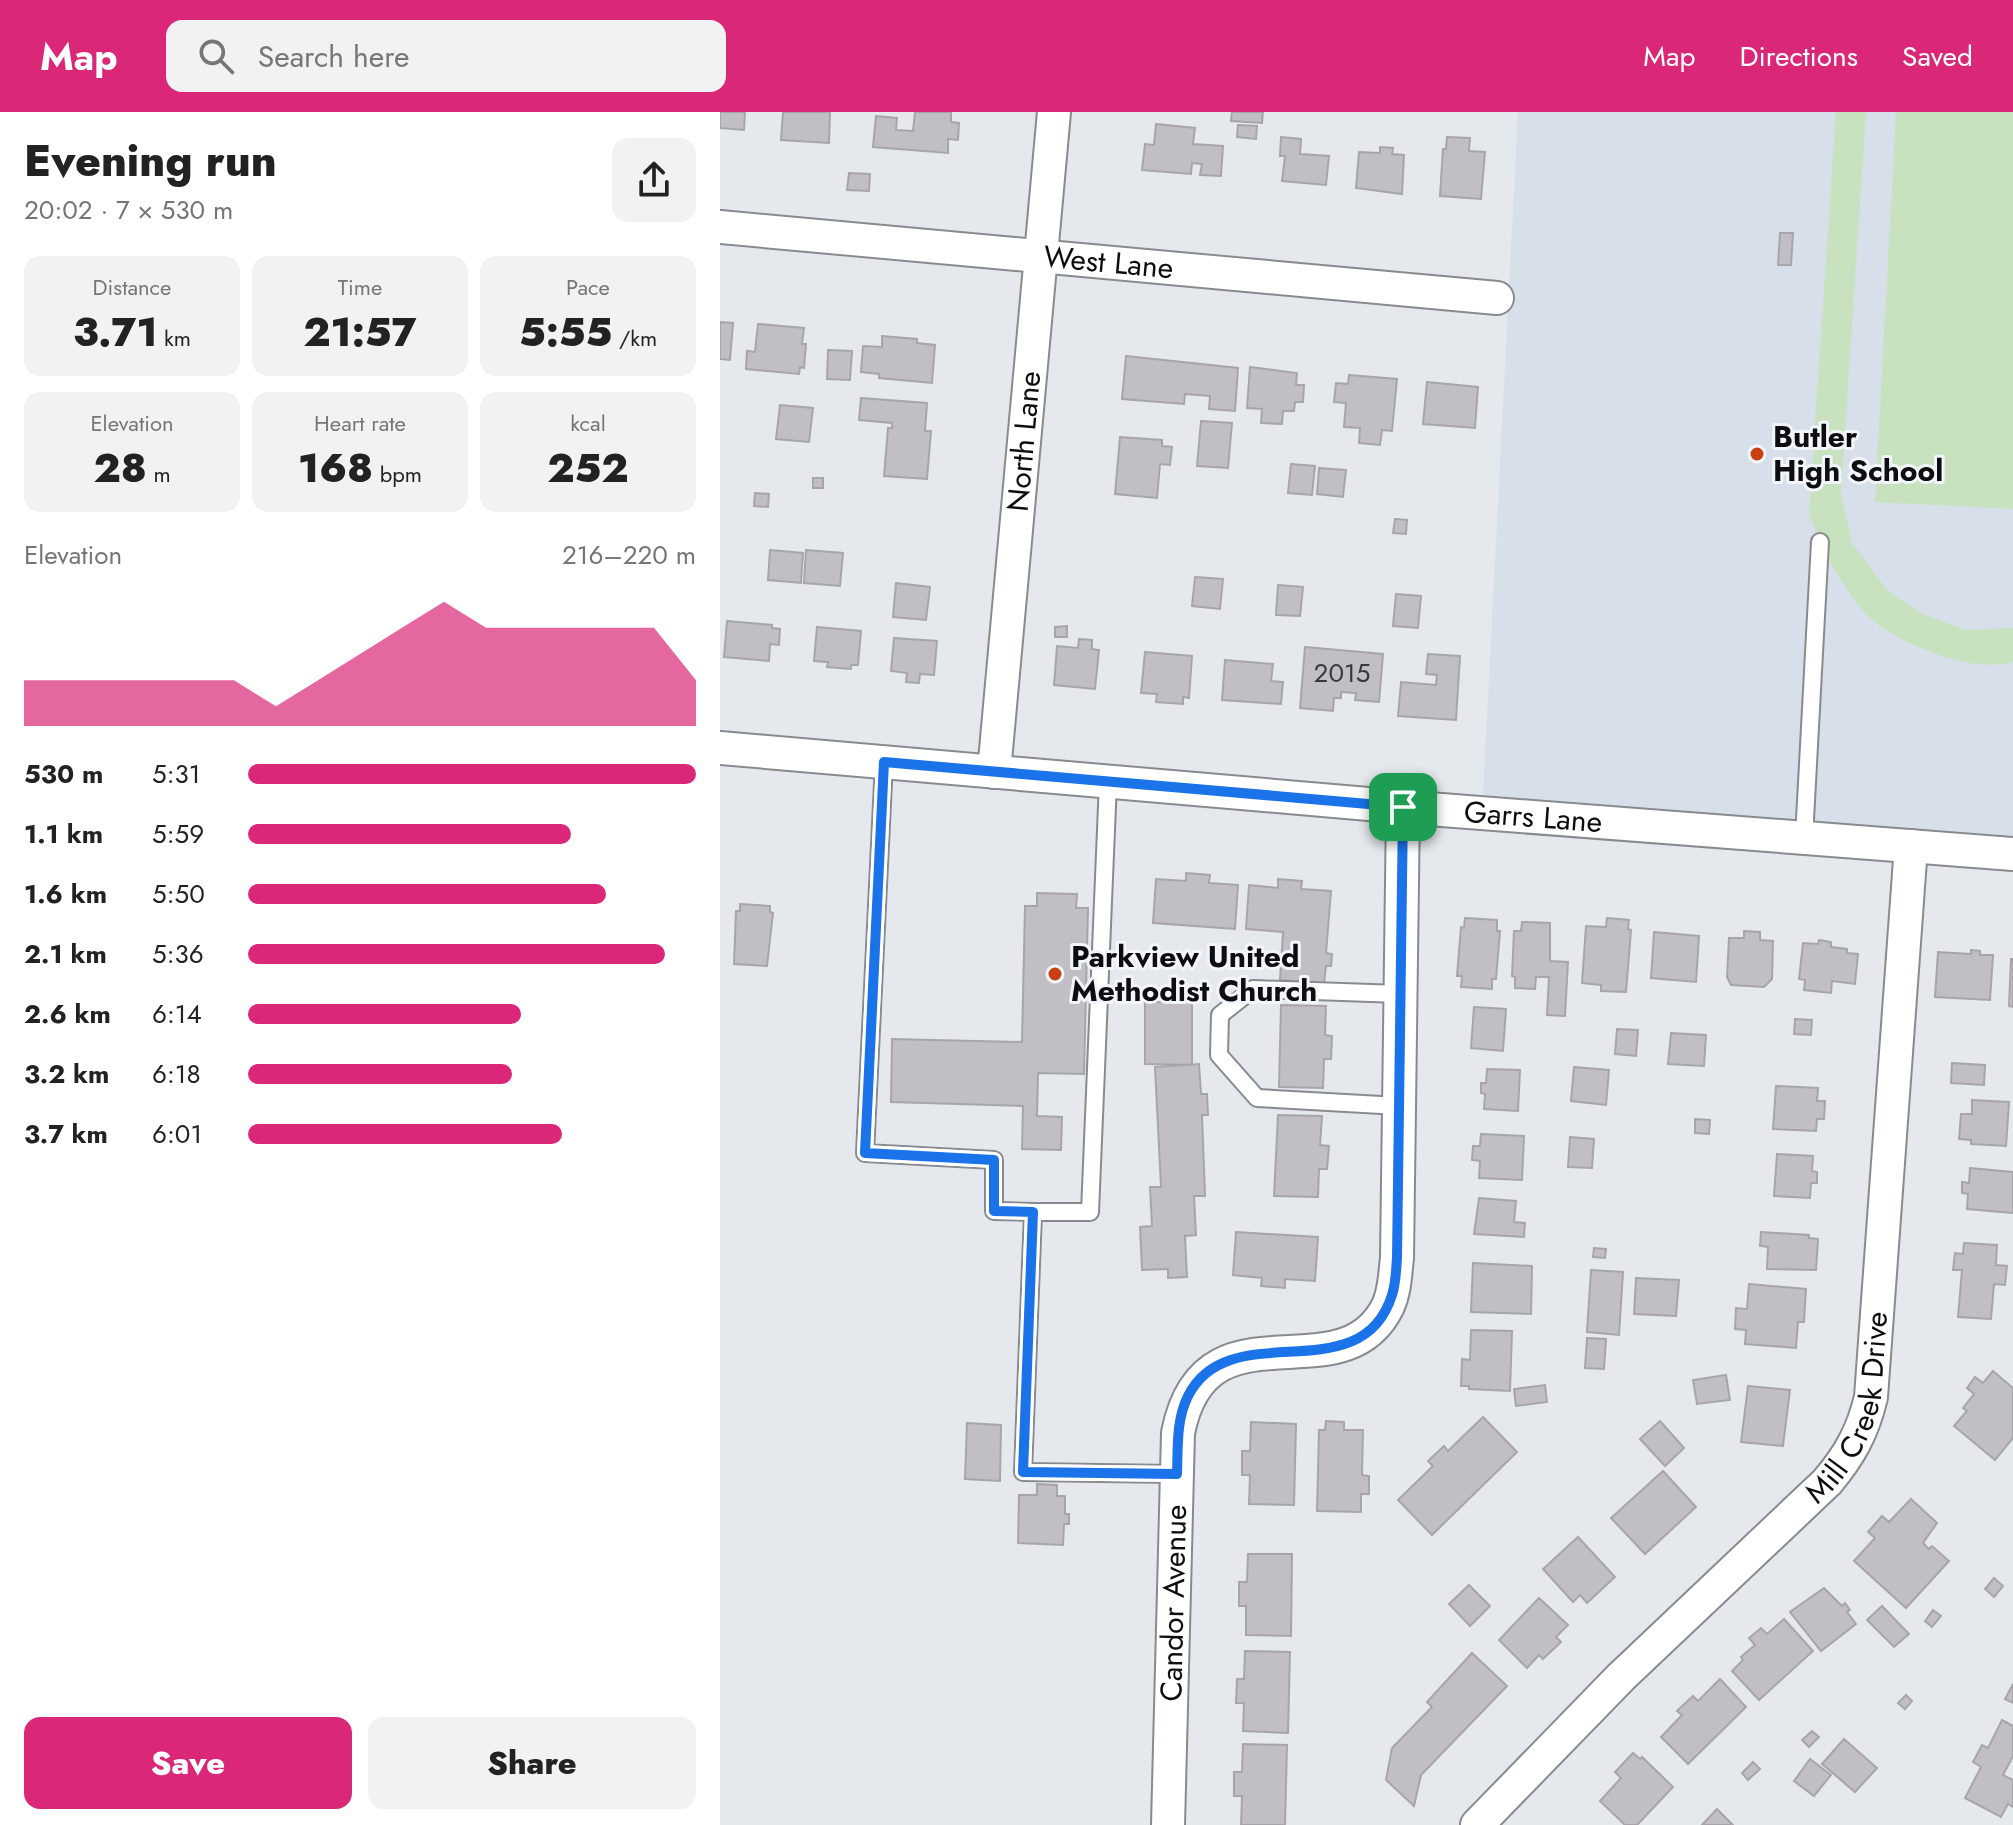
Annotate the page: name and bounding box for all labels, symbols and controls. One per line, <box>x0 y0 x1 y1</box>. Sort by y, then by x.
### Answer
search box <box>166 20 726 92</box>
text: Map <box>40 29 118 84</box>
icon: search <box>194 34 238 78</box>
text: Search here <box>258 35 410 78</box>
text: Map <box>1643 36 1695 77</box>
text: Directions <box>1739 36 1858 77</box>
text: Saved <box>1902 36 1973 77</box>
text: Evening run <box>24 129 277 193</box>
button: share <box>612 138 696 222</box>
text: 20:02 · 7 × 530 m <box>24 191 233 229</box>
street label: West Lane <box>1042 235 1175 289</box>
text: Distance <box>93 271 171 303</box>
text: Time <box>338 271 382 303</box>
text: Pace <box>566 271 610 303</box>
text: 3.71 <box>73 303 157 361</box>
text: 21:57 <box>303 303 417 361</box>
text: 5:55 <box>519 303 612 361</box>
text: km <box>157 322 191 354</box>
text: /km <box>612 322 657 354</box>
street label: North Lane <box>996 369 1051 513</box>
text: Elevation <box>91 407 173 439</box>
text: Heart rate <box>314 407 406 439</box>
text: kcal <box>570 407 606 439</box>
place label: Butler High School <box>1773 415 1943 492</box>
text: 28 <box>93 439 147 497</box>
text: 168 <box>298 439 373 497</box>
text: 252 <box>547 439 629 497</box>
marker: Butler High School <box>1748 445 1766 463</box>
text: m <box>147 458 171 490</box>
text: bpm <box>373 458 422 490</box>
text: Elevation <box>24 536 122 574</box>
text: 216–220 m <box>562 536 696 574</box>
house number: 2015 <box>1314 654 1370 692</box>
text: 530 m <box>24 755 103 793</box>
text: 5:31 <box>152 755 200 793</box>
pin <box>1369 773 1437 841</box>
icon: arrive <box>1381 785 1425 829</box>
street label: Garrs Lane <box>1462 790 1604 843</box>
text: 1.1 km <box>24 815 103 853</box>
text: 5:59 <box>152 815 204 853</box>
text: 1.6 km <box>24 875 107 913</box>
text: 5:50 <box>152 875 205 913</box>
text: 2.1 km <box>24 935 107 973</box>
text: 5:36 <box>152 935 204 973</box>
place label: Parkview United Methodist Church <box>1071 935 1317 1012</box>
marker: Parkview United Methodist Church <box>1046 965 1064 983</box>
text: 2.6 km <box>24 995 111 1033</box>
text: 6:14 <box>152 995 202 1033</box>
text: 3.2 km <box>24 1055 109 1093</box>
text: 6:18 <box>152 1055 201 1093</box>
text: 3.7 km <box>24 1115 108 1153</box>
text: 6:01 <box>152 1115 202 1153</box>
street label: Mill Creek Drive <box>1795 1310 1898 1513</box>
street label: Candor Avenue <box>1149 1504 1197 1702</box>
button: Save <box>24 1717 352 1809</box>
button: Share <box>368 1717 696 1809</box>

